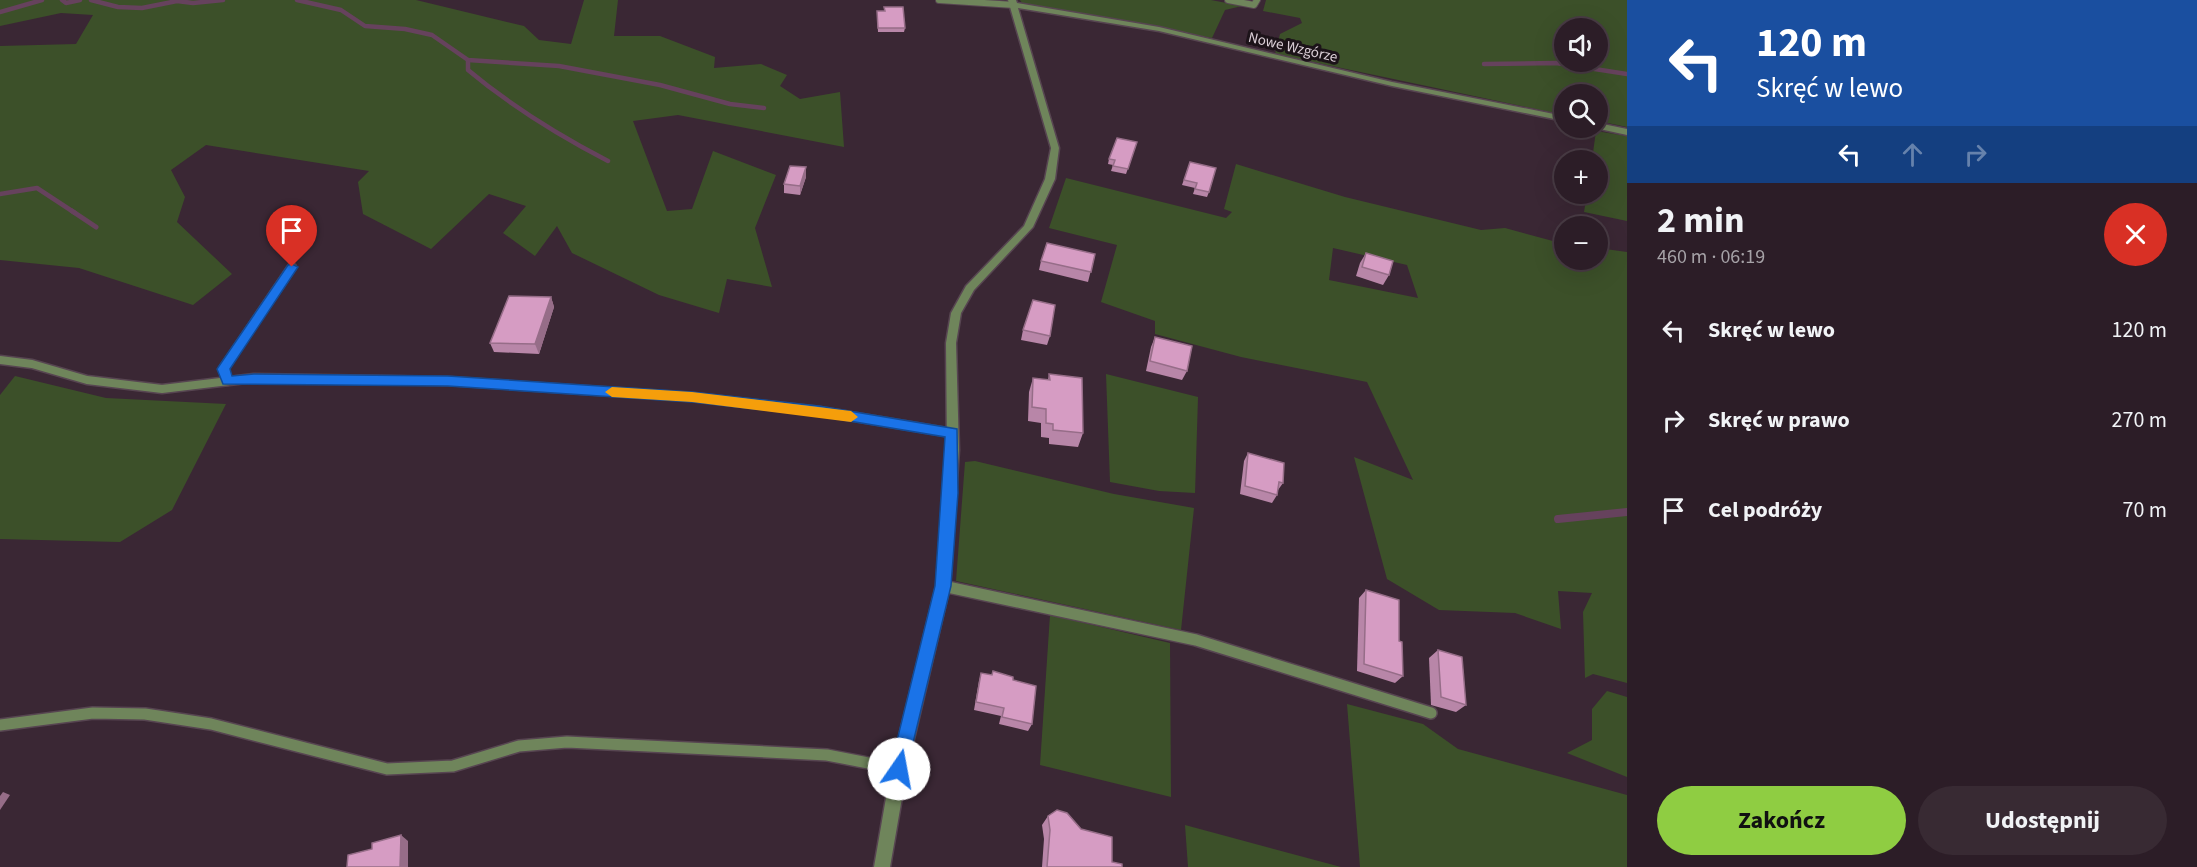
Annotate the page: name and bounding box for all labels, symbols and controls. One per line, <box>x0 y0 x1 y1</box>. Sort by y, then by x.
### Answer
text: 120 m <box>1756 13 1867 73</box>
map controls <box>1554 18 1608 270</box>
button: sound <box>1554 18 1608 72</box>
icon: left <box>1657 24 1735 102</box>
street label: Nowe Wzgórze <box>1246 27 1340 68</box>
text: Skręć w lewo <box>1756 69 1903 108</box>
button: search <box>1554 84 1608 138</box>
icon: left <box>1833 138 1866 171</box>
icon: ahead <box>1896 138 1929 171</box>
icon: right <box>1959 138 1992 171</box>
button: + <box>1554 150 1608 204</box>
text: 2 min <box>1657 195 1745 246</box>
button: close <box>2104 203 2167 266</box>
pin <box>266 205 317 267</box>
icon: arrive <box>275 214 308 247</box>
button: − <box>1554 216 1608 270</box>
text: 460 m · 06:19 <box>1657 243 1765 271</box>
icon: left <box>1657 314 1690 347</box>
text: Skręć w lewo <box>1708 314 1835 346</box>
text: 120 m <box>2112 314 2167 346</box>
icon: right <box>1657 404 1690 437</box>
text: Skręć w prawo <box>1708 404 1850 436</box>
text: 270 m <box>2112 404 2167 436</box>
icon: arrive <box>1657 494 1690 527</box>
text: Cel podróży <box>1708 494 1822 526</box>
text: 70 m <box>2122 494 2167 526</box>
position arrow <box>867 737 931 801</box>
button: Zakończ <box>1657 786 1906 855</box>
button: Udostępnij <box>1918 786 2167 855</box>

